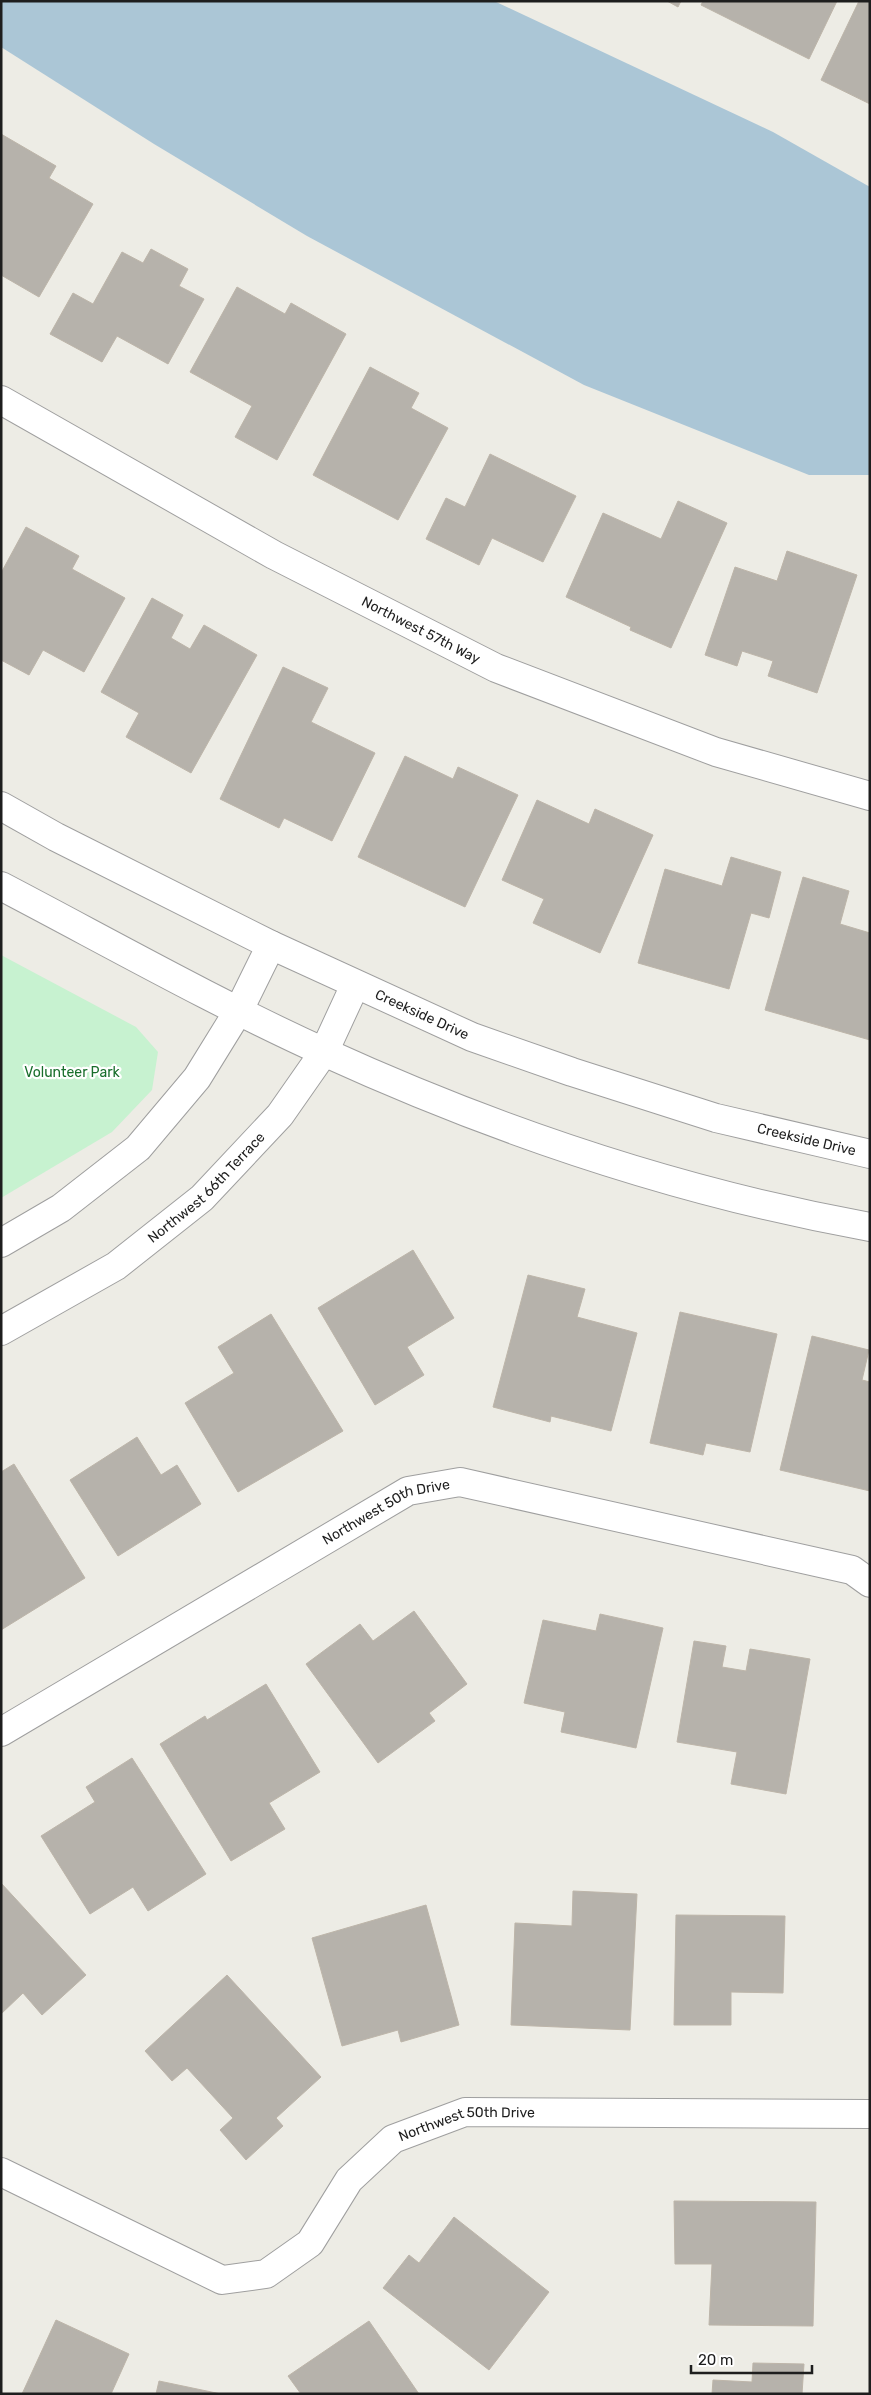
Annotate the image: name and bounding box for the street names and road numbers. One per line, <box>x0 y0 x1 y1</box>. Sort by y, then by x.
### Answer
street label: Northwest 57th Way <box>359 593 484 667</box>
street label: Creekside Drive <box>373 985 472 1043</box>
street label: Creekside Drive <box>755 1119 858 1159</box>
street label: Northwest 66th Terrace <box>144 1128 268 1246</box>
street label: Northwest 50th Drive <box>319 1475 451 1548</box>
street label: Northwest 50th Drive <box>396 2104 535 2145</box>

